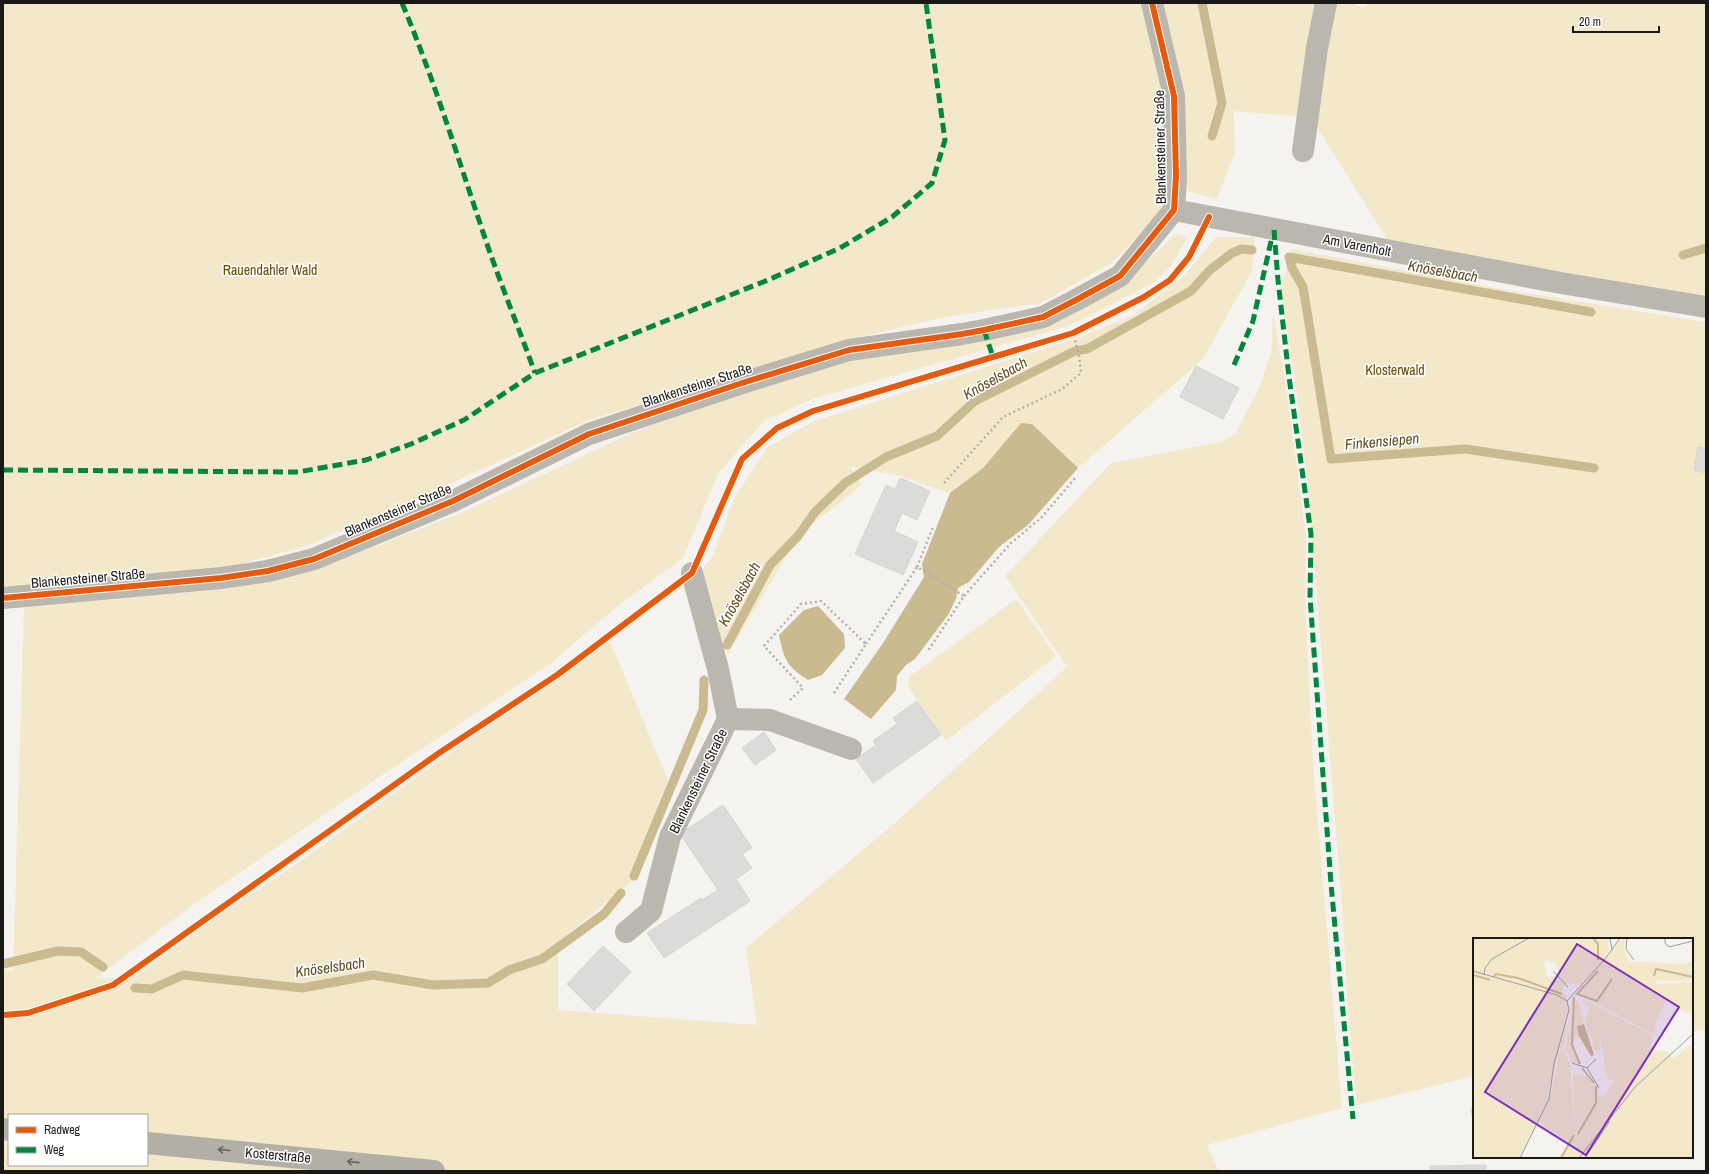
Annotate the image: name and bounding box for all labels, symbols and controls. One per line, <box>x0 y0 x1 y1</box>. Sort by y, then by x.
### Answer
scale bar <box>1573 8 1659 34</box>
text: 20 m <box>1579 14 1601 30</box>
street label: Blankensteiner Straße <box>1150 90 1170 204</box>
street label: Am Varenholt <box>1321 229 1392 260</box>
water label: Knöselsbach <box>1406 255 1480 287</box>
park label: Rauendahler Wald <box>223 261 317 279</box>
water label: Knöselsbach <box>959 352 1031 404</box>
street label: Blankensteiner Straße <box>640 359 754 411</box>
park label: Klosterwald <box>1365 361 1425 379</box>
water label: Finkensiepen <box>1344 427 1420 455</box>
street label: Blankensteiner Straße <box>342 479 454 541</box>
water label: Knöselsbach <box>713 558 765 630</box>
street label: Blankensteiner Straße <box>30 564 146 592</box>
street label: Blankensteiner Straße <box>665 726 731 836</box>
inset map <box>1473 938 1693 1158</box>
water label: Knöselsbach <box>294 952 366 982</box>
legend <box>8 1114 148 1166</box>
text: Radweg <box>44 1122 81 1138</box>
text: Weg <box>44 1142 65 1158</box>
street label: Kosterstraße <box>244 1143 312 1167</box>
one-way arrow <box>218 1146 231 1154</box>
one-way arrow <box>347 1159 360 1166</box>

